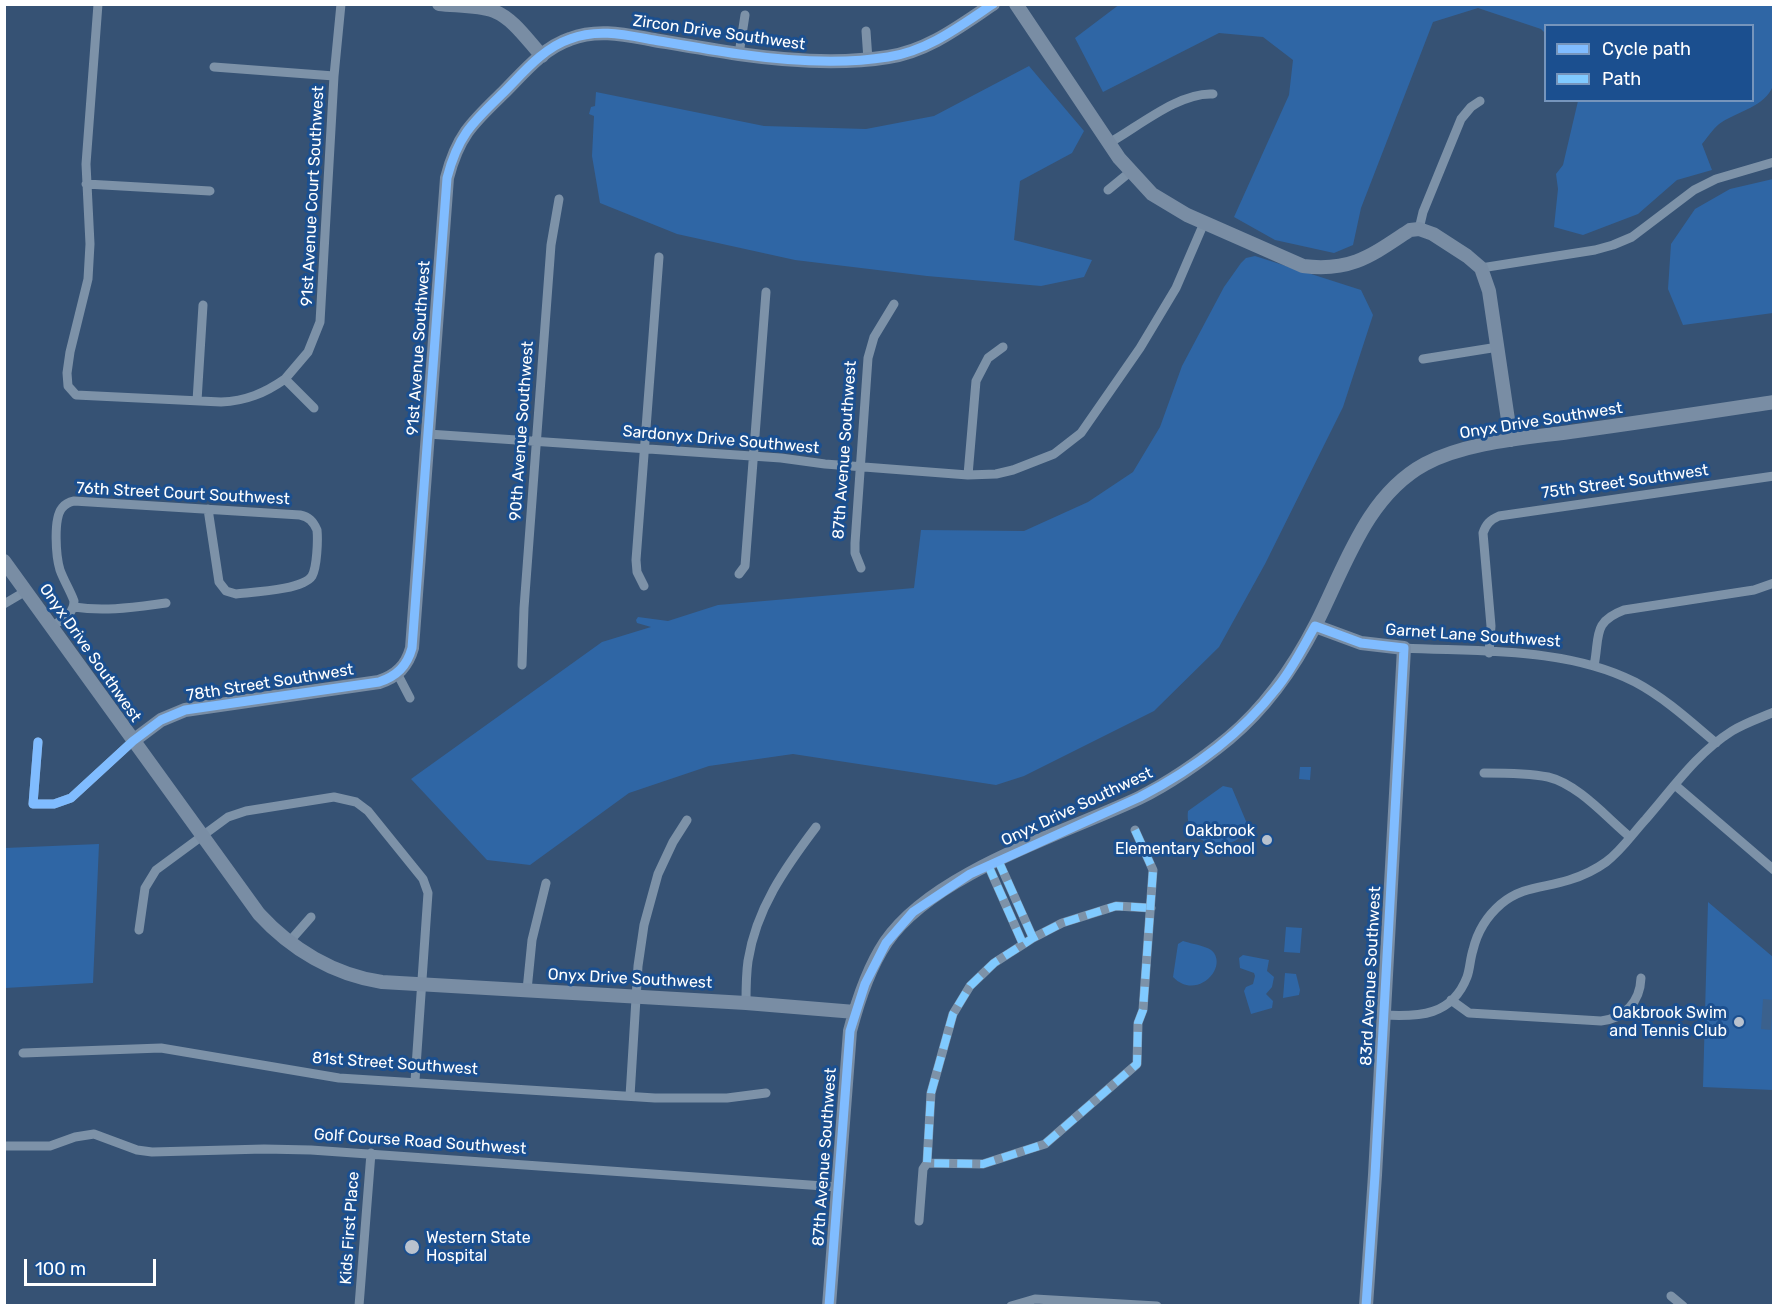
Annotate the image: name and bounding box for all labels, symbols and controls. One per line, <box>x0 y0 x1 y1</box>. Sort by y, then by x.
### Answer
street label: Zircon Drive Southwest <box>631 11 807 55</box>
legend <box>1544 24 1754 102</box>
text: Cycle path <box>1602 38 1691 60</box>
text: Path <box>1602 68 1641 90</box>
street label: 91st Avenue Court Southwest <box>298 85 328 307</box>
street label: 91st Avenue Southwest <box>403 260 435 436</box>
street label: 90th Avenue Southwest <box>506 340 538 522</box>
street label: 87th Avenue Southwest <box>829 360 861 540</box>
street label: Onyx Drive Southwest <box>1458 399 1624 443</box>
street label: Sardonyx Drive Southwest <box>622 422 820 458</box>
street label: 75th Street Southwest <box>1540 461 1710 503</box>
street label: 76th Street Court Southwest <box>76 479 290 509</box>
street label: Onyx Drive Southwest <box>35 580 145 726</box>
street label: Garnet Lane Southwest <box>1385 620 1561 652</box>
street label: 78th Street Southwest <box>185 660 355 706</box>
street label: Onyx Drive Southwest <box>998 763 1156 851</box>
place label: Oakbrook Elementary School <box>1115 821 1255 859</box>
marker: Oakbrook Elementary School <box>1260 833 1274 847</box>
street label: 83rd Avenue Southwest <box>1357 886 1385 1066</box>
street label: Onyx Drive Southwest <box>547 965 713 993</box>
place label: Oakbrook Swim and Tennis Club <box>1609 1003 1727 1041</box>
marker: Oakbrook Swim and Tennis Club <box>1732 1015 1746 1029</box>
street label: 81st Street Southwest <box>311 1049 479 1079</box>
street label: 87th Avenue Southwest <box>809 1067 841 1247</box>
street label: Golf Course Road Southwest <box>313 1125 527 1159</box>
street label: Kids First Place <box>336 1171 364 1285</box>
place label: Western State Hospital <box>426 1228 531 1266</box>
marker: Western State Hospital <box>403 1238 421 1256</box>
scale bar <box>27 1247 159 1285</box>
text: 100 m <box>35 1258 86 1280</box>

